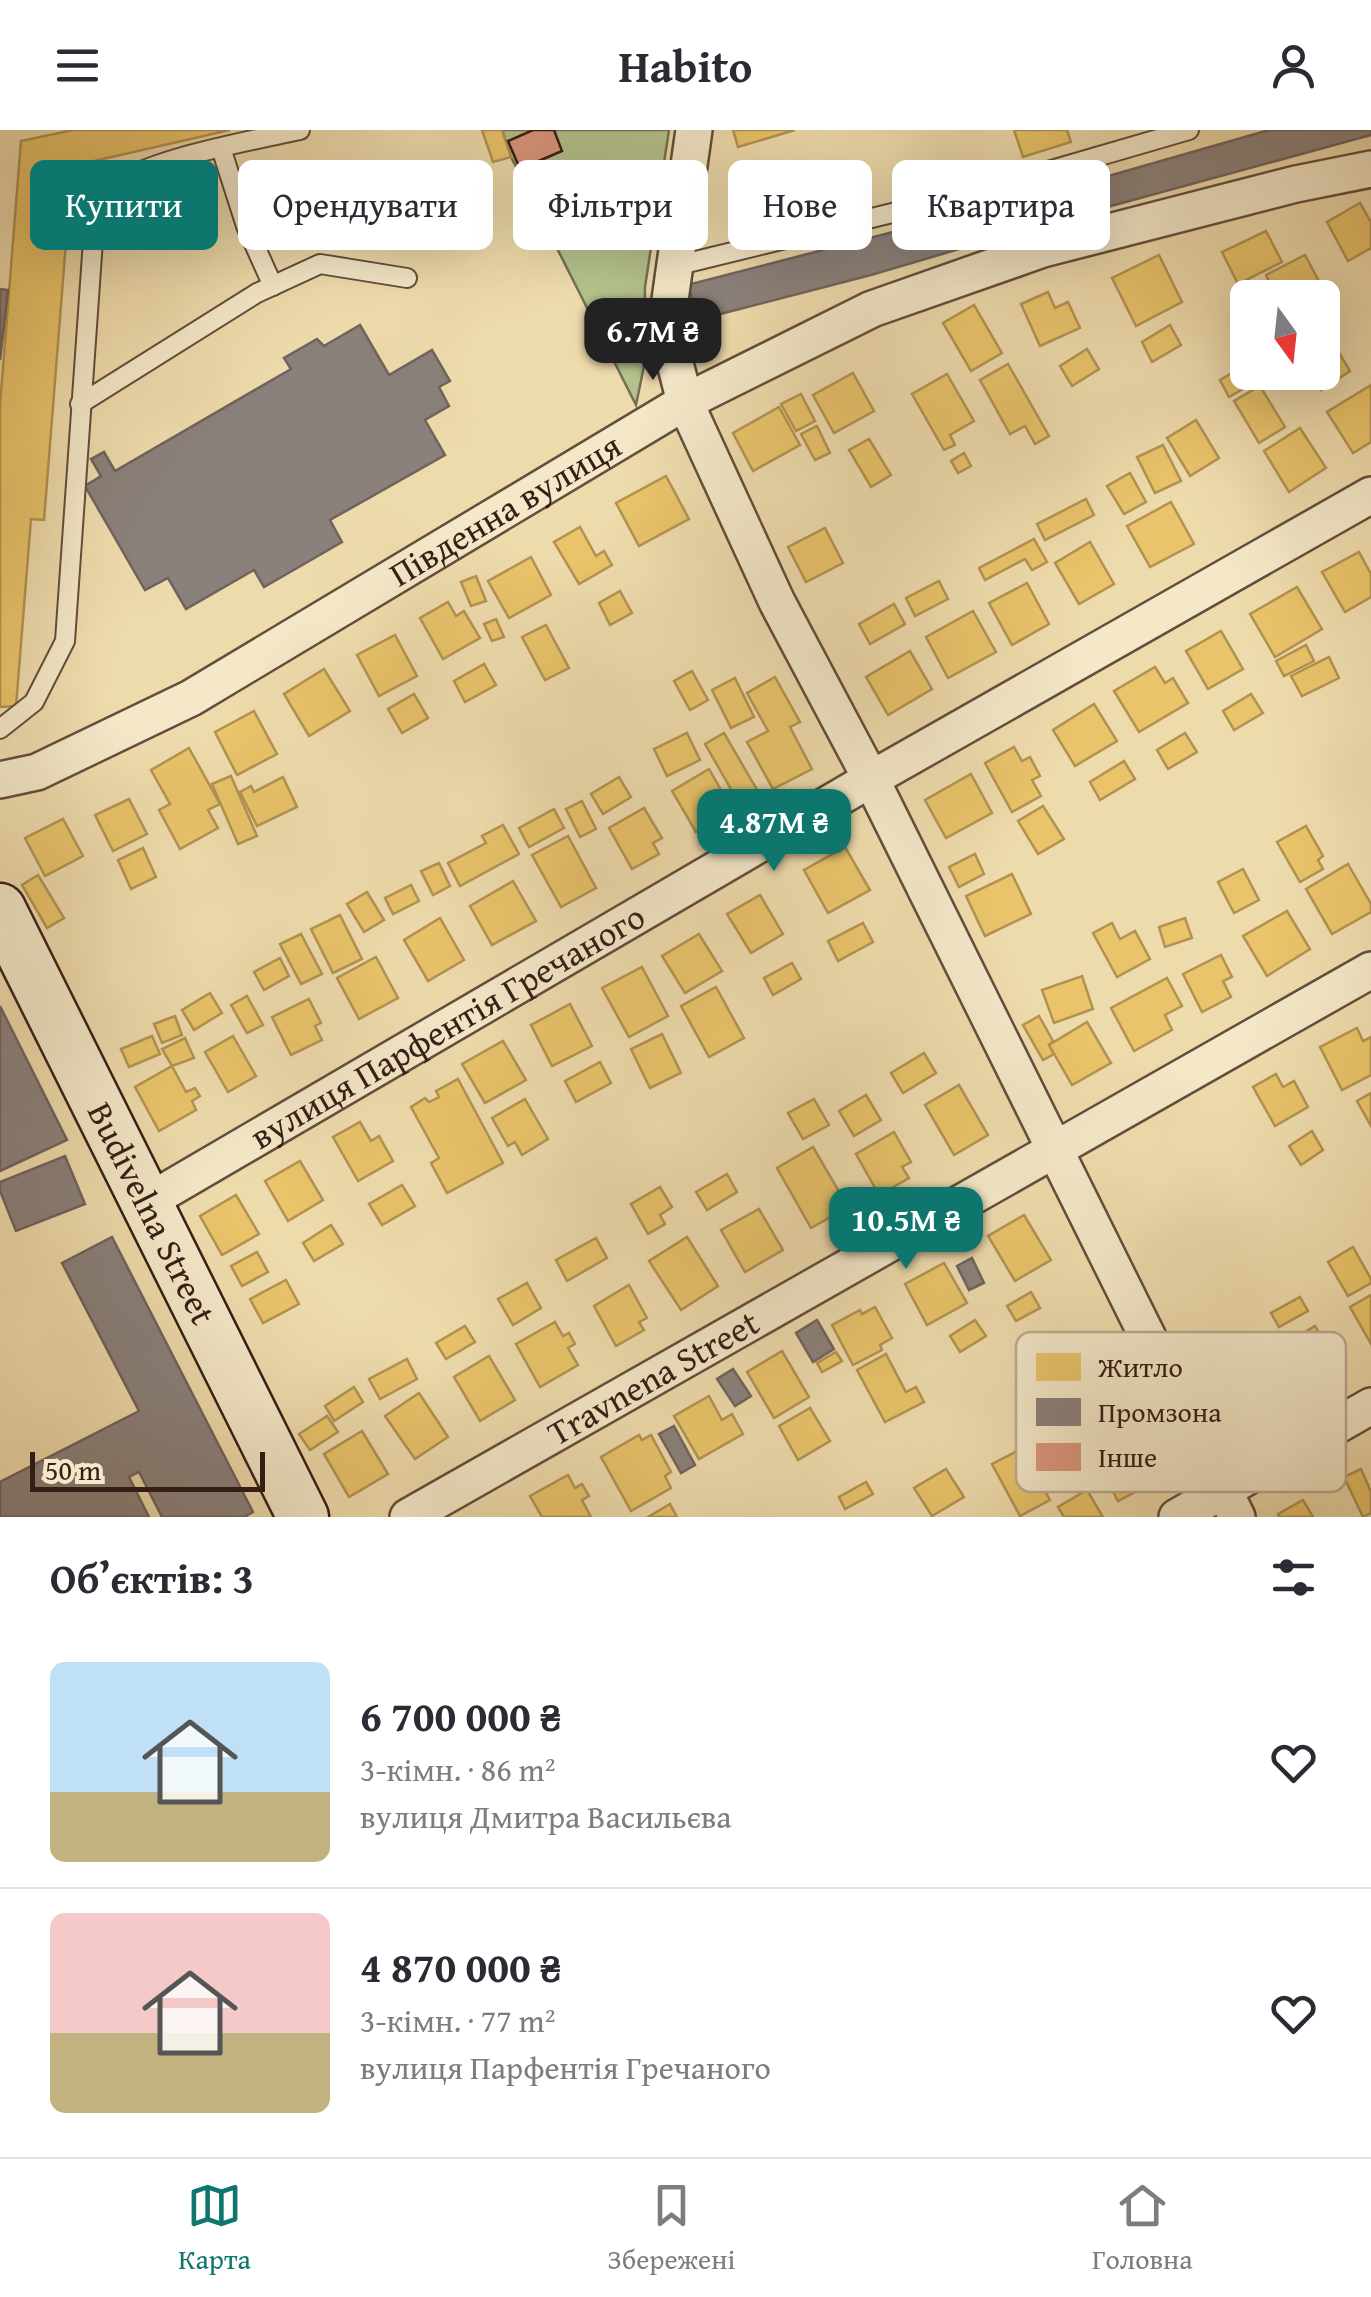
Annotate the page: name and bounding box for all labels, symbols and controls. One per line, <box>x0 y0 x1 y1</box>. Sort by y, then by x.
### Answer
text: Habito <box>619 33 752 98</box>
icon: menu <box>50 38 105 93</box>
icon: person <box>1266 38 1321 93</box>
chip: Купити <box>30 160 218 250</box>
chip: Орендувати <box>238 160 493 250</box>
chip: Фільтри <box>513 160 708 250</box>
chip: Нове <box>728 160 872 250</box>
chip: Квартира <box>892 160 1110 250</box>
north arrow <box>1230 280 1340 390</box>
map controls <box>1230 280 1340 390</box>
pin: 6.7M ₴ <box>572 298 734 383</box>
text: 6.7M ₴ <box>606 307 700 354</box>
street label: Південна вулиця <box>379 420 631 599</box>
pin: 4.87M ₴ <box>682 789 866 874</box>
text: 4.87M ₴ <box>719 798 829 845</box>
street label: вулиця Парфентія Гречаного <box>240 891 654 1161</box>
street label: Budivelna Street <box>75 1093 229 1333</box>
pin: 10.5M ₴ <box>814 1187 998 1272</box>
text: 10.5M ₴ <box>851 1196 961 1243</box>
street label: Travnena Street <box>538 1297 768 1458</box>
legend <box>1016 1332 1346 1492</box>
text: Житло <box>1097 1346 1183 1387</box>
text: Промзона <box>1098 1391 1222 1432</box>
text: Інше <box>1098 1436 1157 1477</box>
scale bar <box>30 1447 265 1492</box>
text: 50 m <box>45 1449 101 1490</box>
text: Об’єктів: 3 <box>50 1547 254 1608</box>
icon: filters <box>1266 1550 1321 1605</box>
text: 6 700 000 ₴ <box>360 1685 562 1746</box>
icon: home <box>130 1702 250 1822</box>
icon: heart <box>1266 1735 1321 1790</box>
text: 3-кімн. · 86 m² <box>360 1746 556 1793</box>
text: вулиця Дмитра Васильєва <box>360 1793 732 1840</box>
text: 4 870 000 ₴ <box>360 1936 562 1997</box>
icon: home <box>130 1953 250 2073</box>
icon: heart <box>1266 1986 1321 2041</box>
text: 3-кімн. · 77 m² <box>360 1997 556 2044</box>
text: вулиця Парфентія Гречаного <box>360 2044 771 2091</box>
tab: Карта <box>178 2178 251 2279</box>
tab: Збережені <box>607 2178 735 2279</box>
tab: Головна <box>1092 2178 1193 2279</box>

